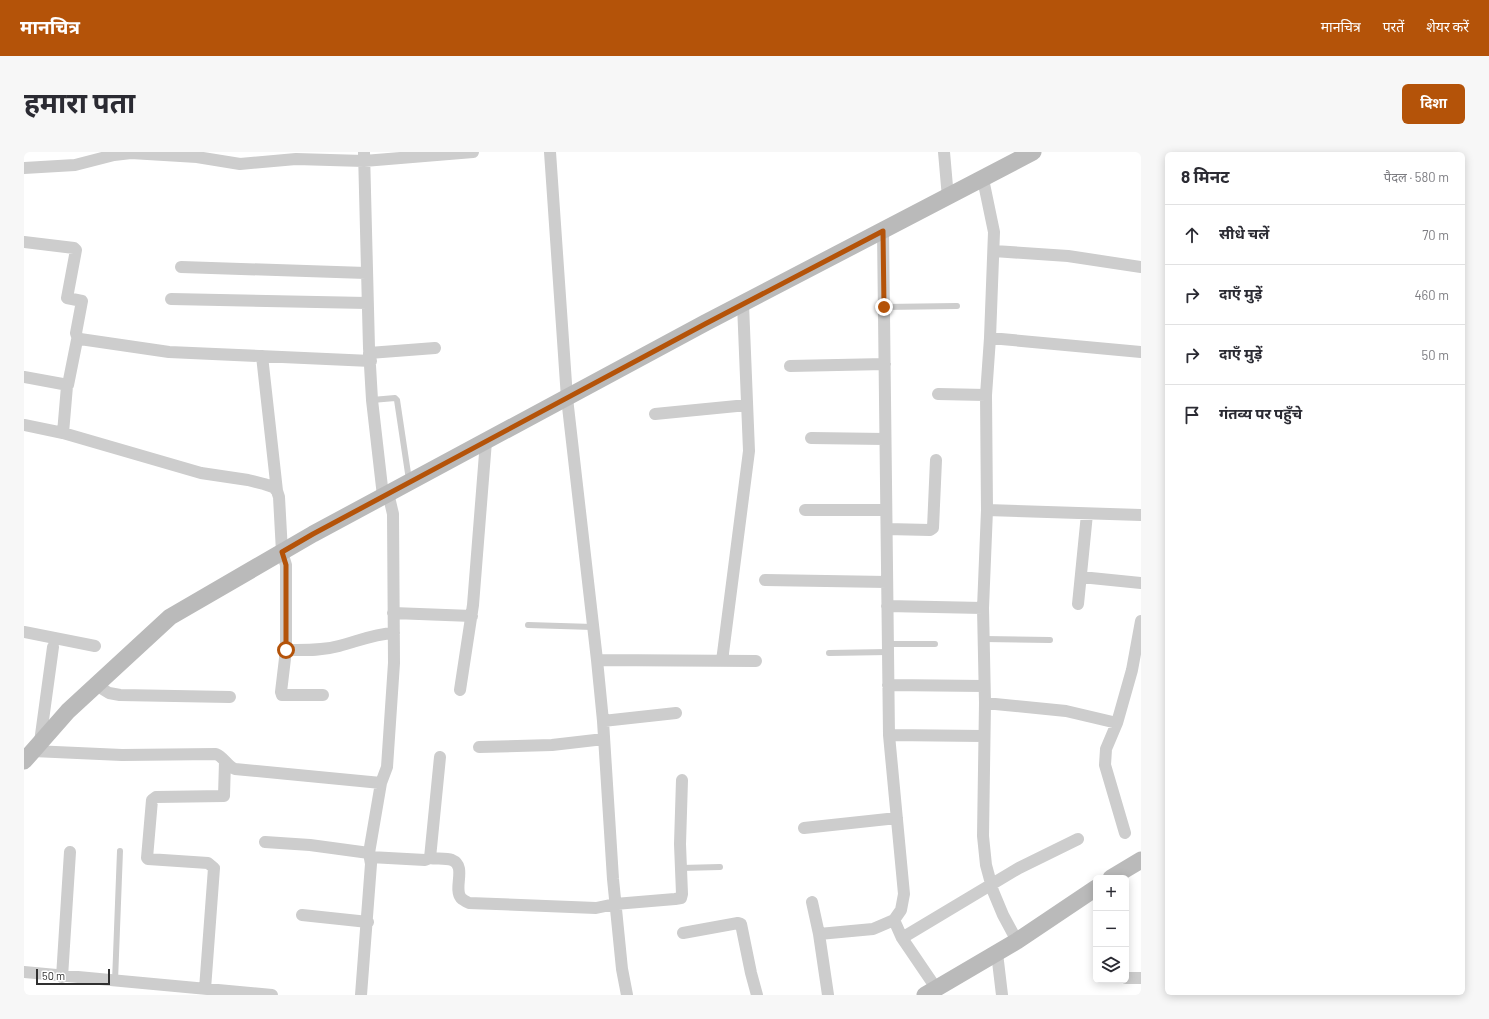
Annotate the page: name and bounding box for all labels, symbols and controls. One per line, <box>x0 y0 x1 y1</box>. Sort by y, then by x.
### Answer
text: मानचित्र <box>20 15 80 38</box>
text: मानचित्र <box>1321 18 1361 35</box>
text: परतें <box>1383 18 1404 35</box>
text: शेयर करें <box>1426 18 1469 35</box>
button: दिशा <box>1402 84 1465 124</box>
text: हमारा पता <box>24 85 135 119</box>
text: 8 मिनट <box>1181 166 1229 186</box>
text: पैदल · 580 m <box>1384 169 1449 185</box>
icon: ahead <box>1181 224 1203 246</box>
text: सीधे चलें <box>1219 224 1269 242</box>
text: 70 m <box>1422 227 1449 243</box>
icon: right <box>1181 284 1203 306</box>
text: दाएँ मुड़ें <box>1219 284 1262 302</box>
text: 460 m <box>1414 287 1449 303</box>
route end <box>875 298 893 316</box>
icon: right <box>1181 344 1203 366</box>
text: दाएँ मुड़ें <box>1219 344 1262 362</box>
text: 50 m <box>1422 347 1449 363</box>
icon: arrive <box>1181 404 1203 426</box>
text: गंतव्य पर पहुँचे <box>1219 404 1302 422</box>
route start <box>277 641 295 659</box>
map controls <box>1093 875 1129 983</box>
button: + <box>1093 875 1129 911</box>
button: − <box>1093 911 1129 947</box>
button: layers <box>1093 947 1129 983</box>
scale bar <box>36 967 110 986</box>
text: 50 m <box>42 969 65 982</box>

